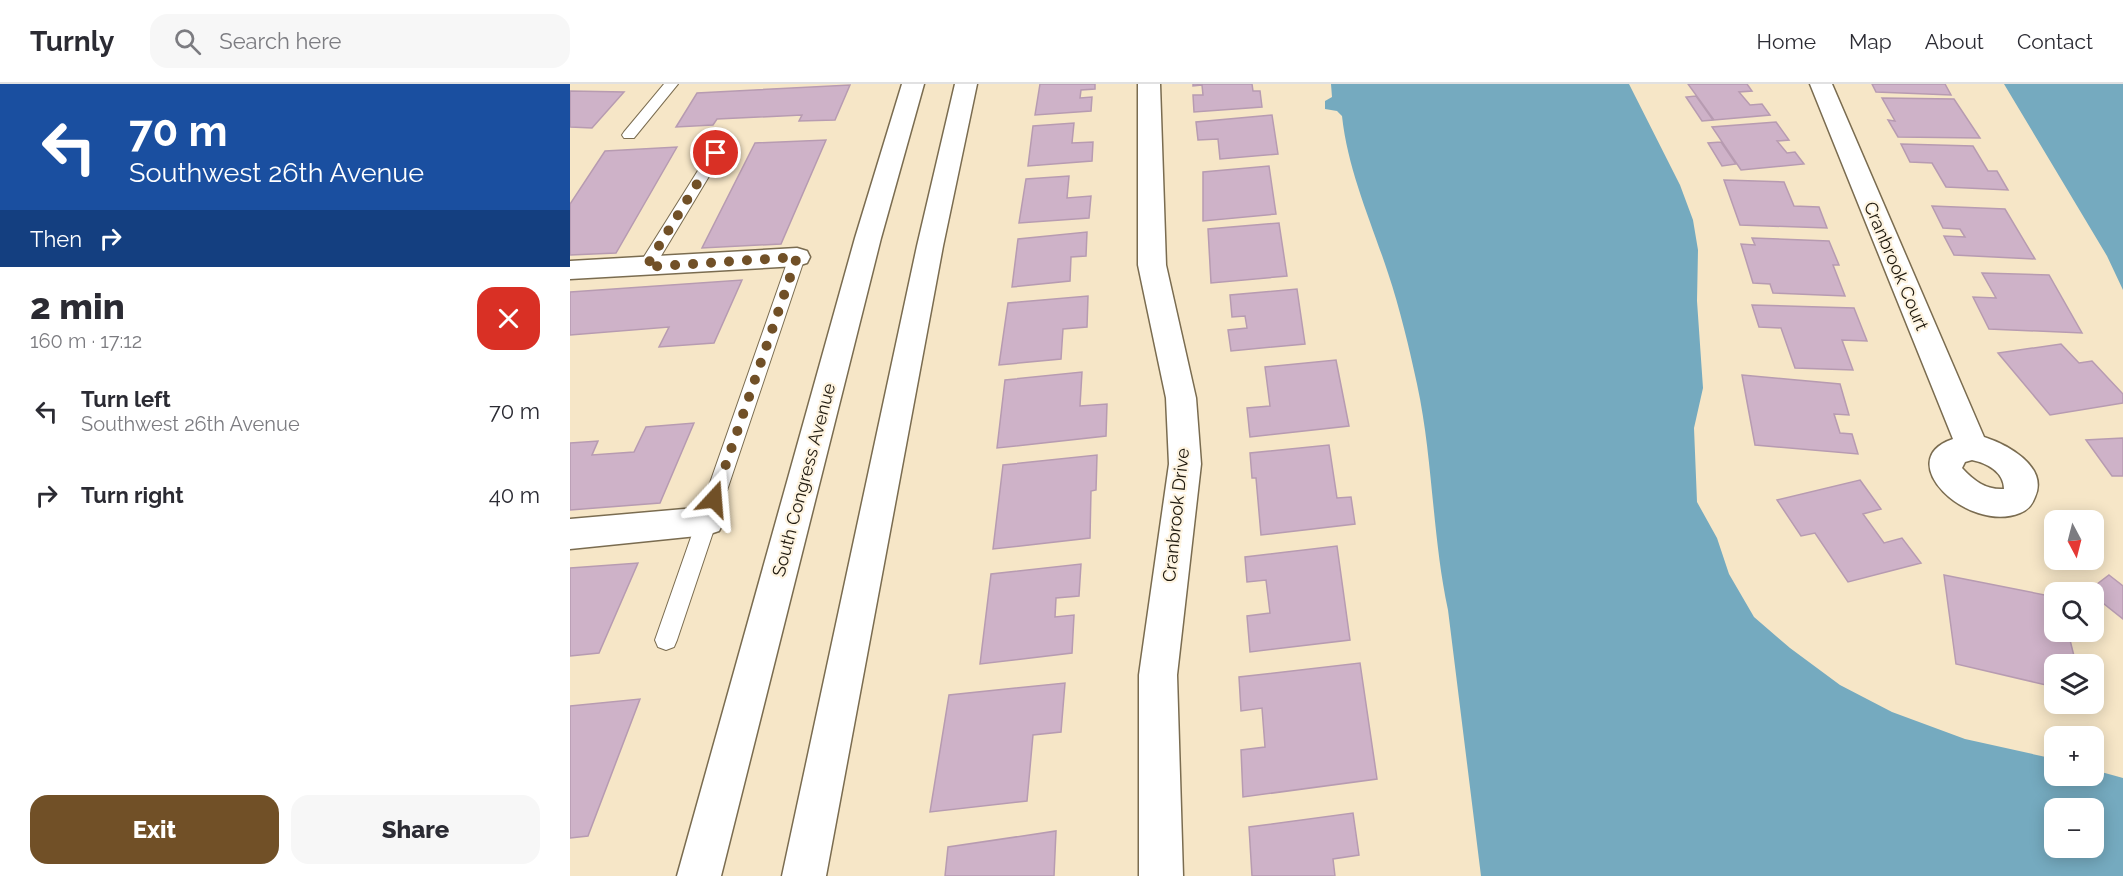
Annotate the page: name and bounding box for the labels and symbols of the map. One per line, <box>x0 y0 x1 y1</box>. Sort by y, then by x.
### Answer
pin <box>690 127 741 178</box>
street label: Cranbrook Court <box>1860 198 1933 333</box>
street label: South Congress Avenue <box>768 380 840 579</box>
street label: Cranbrook Drive <box>1158 447 1193 583</box>
position arrow <box>682 467 746 531</box>
north arrow <box>2044 510 2104 570</box>

